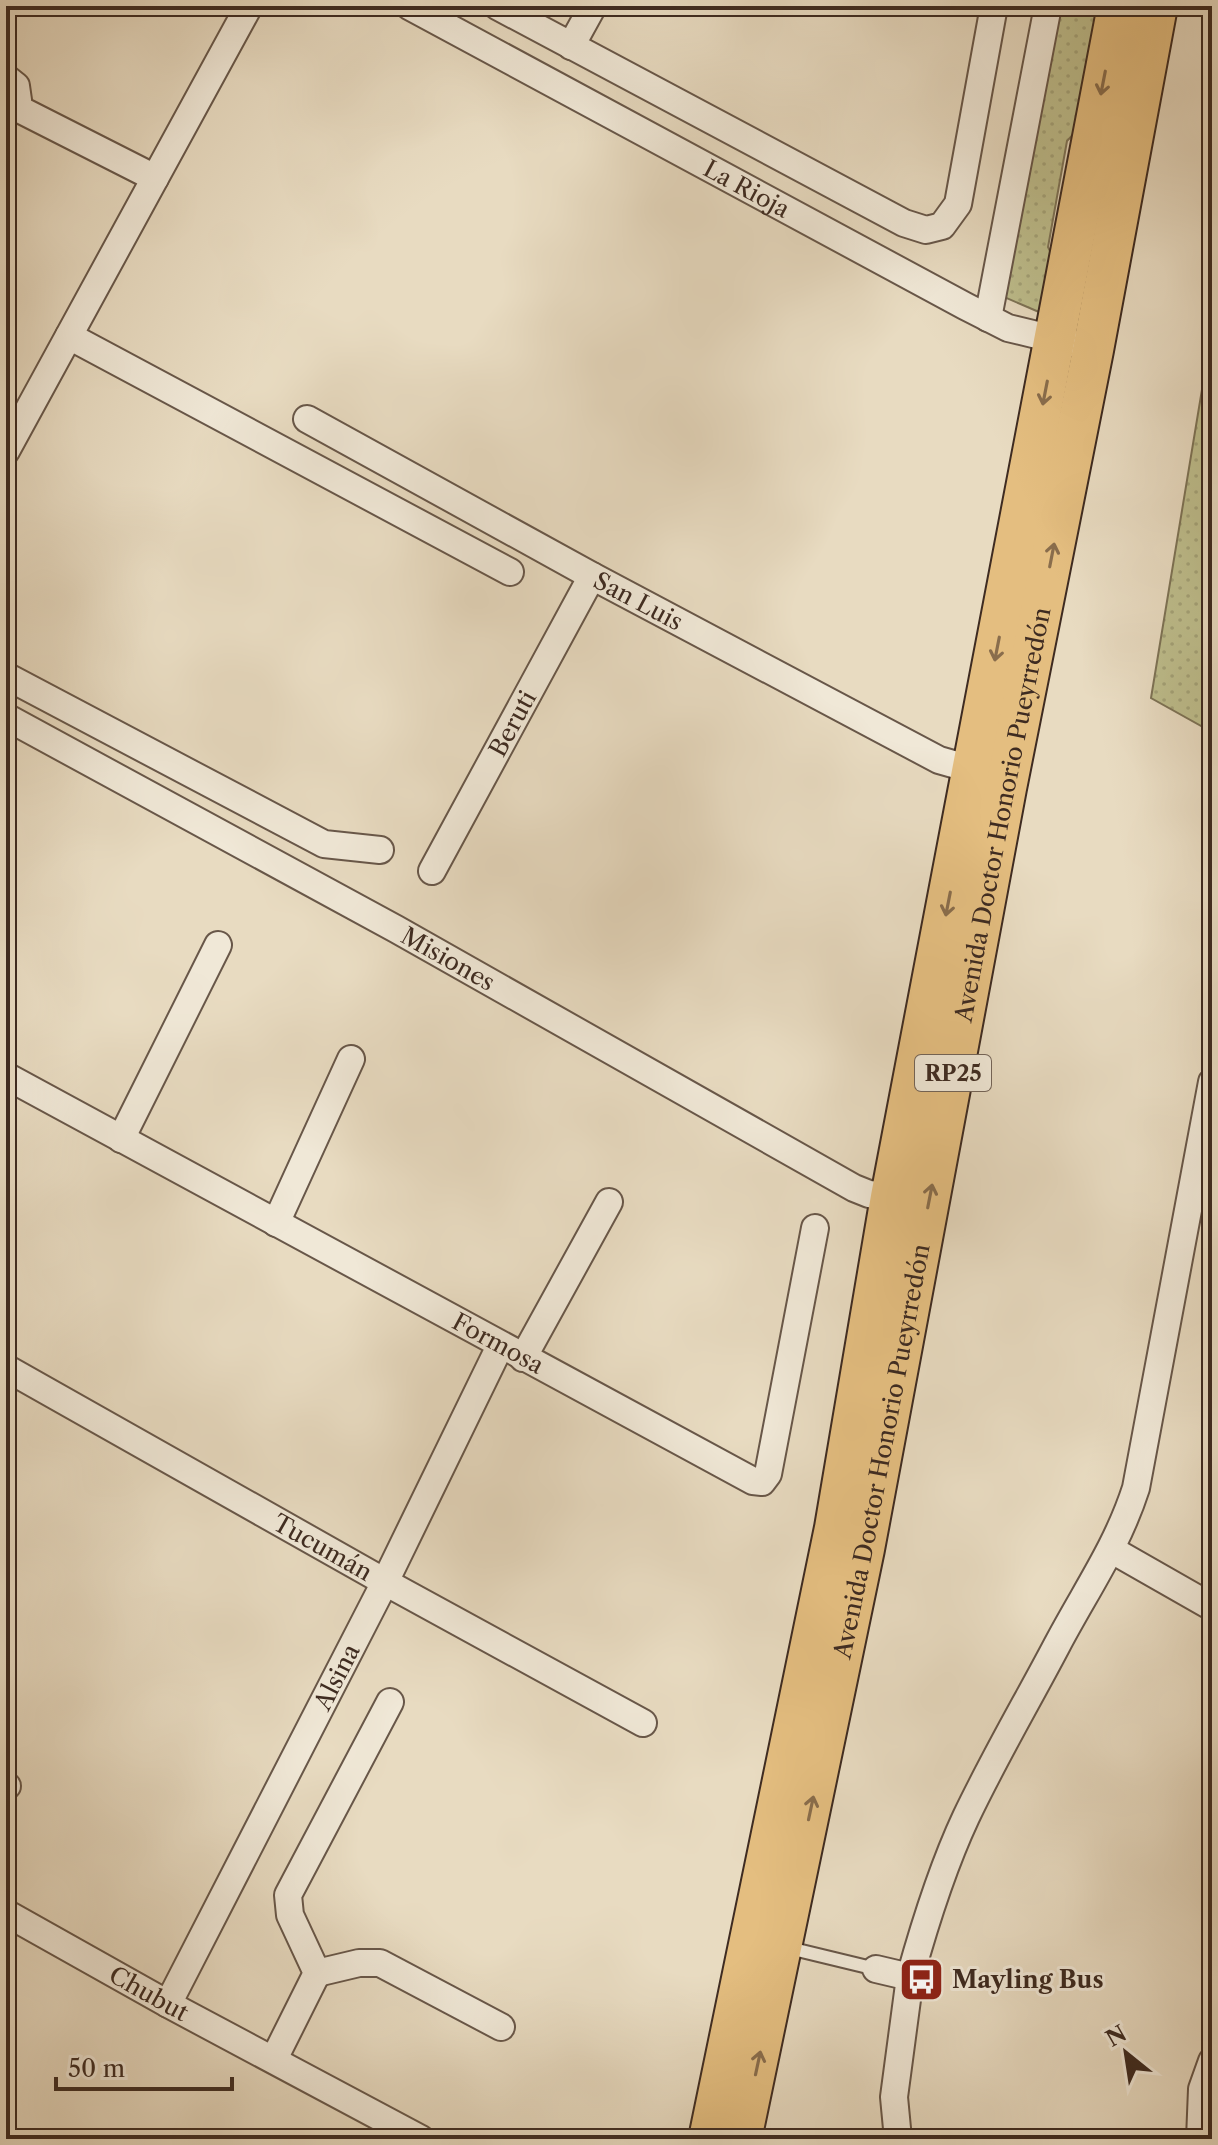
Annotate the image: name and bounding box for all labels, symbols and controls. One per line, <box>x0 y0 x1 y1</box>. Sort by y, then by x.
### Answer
one-way arrow <box>1095 69 1110 95</box>
street label: La Rioja <box>699 153 795 223</box>
one-way arrow <box>1036 380 1051 405</box>
one-way arrow <box>1046 543 1061 569</box>
street label: San Luis <box>589 565 688 636</box>
street label: Avenida Doctor Honorio Pueyrredón <box>948 605 1056 1025</box>
one-way arrow <box>988 635 1003 661</box>
street label: Beruti <box>482 685 542 761</box>
one-way arrow <box>940 891 955 916</box>
street label: Misiones <box>396 921 500 997</box>
road number: RP25 <box>915 1055 991 1091</box>
one-way arrow <box>924 1184 939 1209</box>
street label: Avenida Doctor Honorio Pueyrredón <box>827 1241 935 1662</box>
street label: Formosa <box>448 1306 549 1380</box>
street label: Tucumán <box>268 1507 378 1586</box>
street label: Alsina <box>307 1639 365 1716</box>
one-way arrow <box>804 1796 819 1822</box>
bus stop icon: Mayling Bus <box>897 1955 945 2003</box>
street label: Chubut <box>104 1960 194 2027</box>
place label: Mayling Bus <box>952 1965 1104 1994</box>
north arrow <box>1086 2013 1166 2093</box>
text: N <box>1101 2020 1131 2053</box>
scale bar <box>56 2041 232 2091</box>
one-way arrow <box>751 2050 766 2076</box>
text: 50 m <box>68 2054 125 2083</box>

